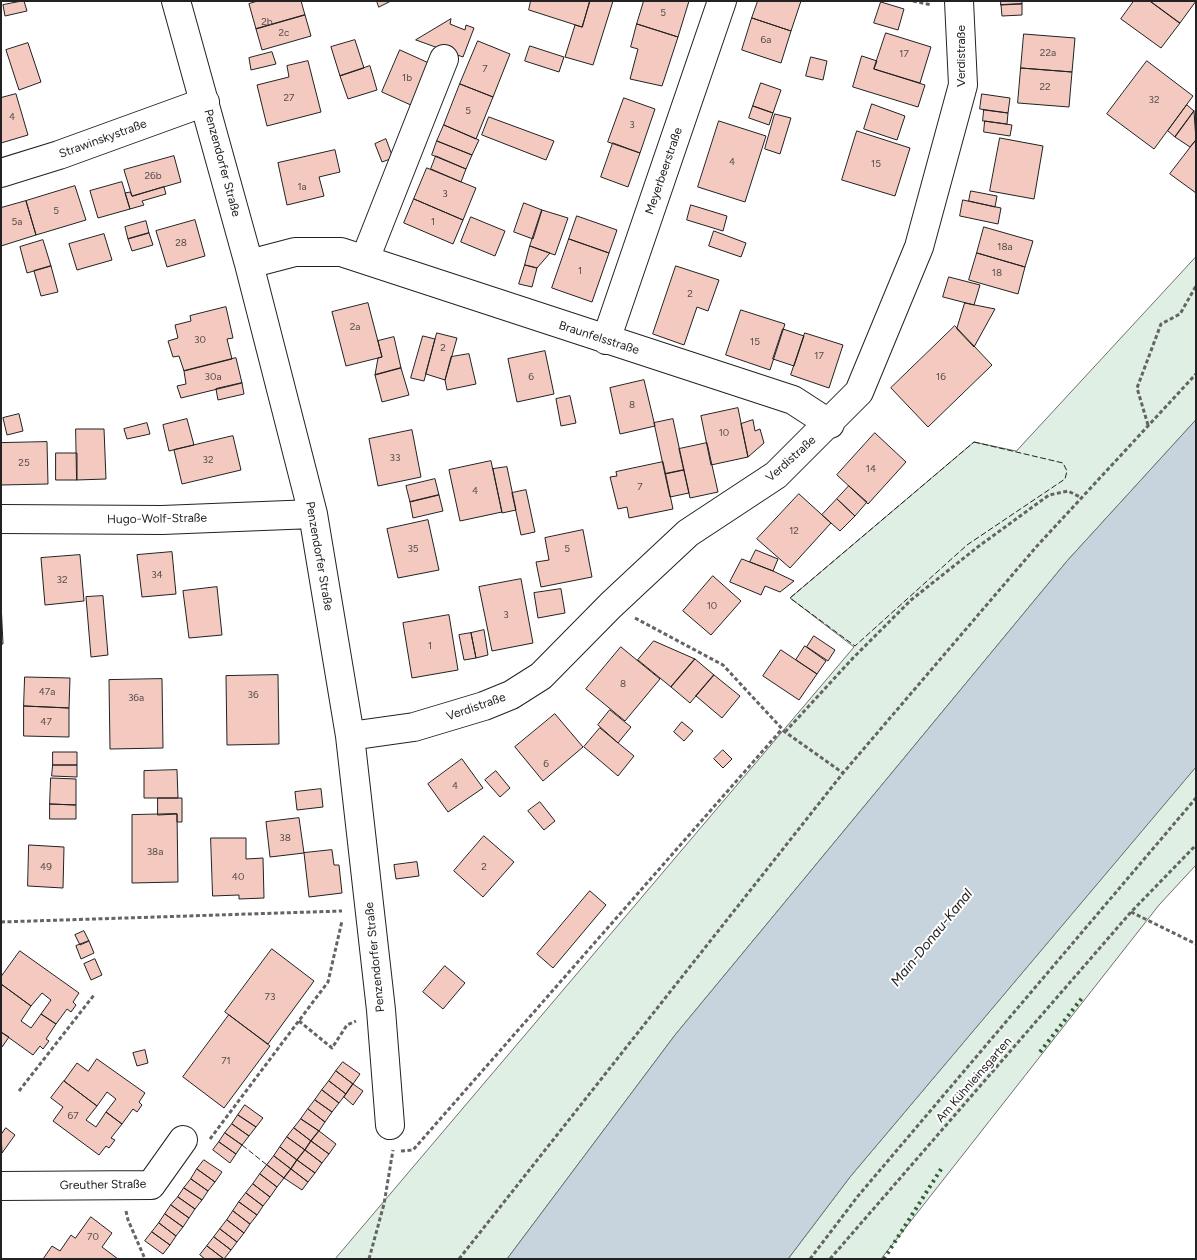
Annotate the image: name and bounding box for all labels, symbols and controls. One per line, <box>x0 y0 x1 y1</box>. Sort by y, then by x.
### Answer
house number: 5 <box>660 7 666 19</box>
house number: 2b <box>261 16 273 28</box>
street label: Verdistraße <box>954 25 968 87</box>
house number: 2c <box>279 27 289 39</box>
house number: 6a <box>761 34 771 46</box>
house number: 22a <box>1040 47 1056 59</box>
house number: 17 <box>899 48 909 60</box>
house number: 7 <box>482 63 488 75</box>
house number: 1b <box>402 72 412 84</box>
house number: 22 <box>1039 81 1051 93</box>
house number: 27 <box>284 92 294 104</box>
house number: 32 <box>1148 94 1160 106</box>
house number: 5 <box>465 105 471 117</box>
street label: Penzendorfer Straße <box>201 108 243 218</box>
house number: 4 <box>9 111 15 123</box>
street label: Strawinskystraße <box>57 116 149 162</box>
house number: 3 <box>629 119 635 131</box>
street label: Meyerbeerstraße <box>642 126 686 216</box>
house number: 4 <box>729 156 735 168</box>
house number: 15 <box>871 158 881 170</box>
house number: 26b <box>144 170 162 182</box>
house number: 1a <box>297 181 307 193</box>
house number: 3 <box>442 188 448 200</box>
house number: 5 <box>53 205 59 217</box>
house number: 5a <box>12 216 22 228</box>
house number: 1 <box>431 216 435 228</box>
house number: 28 <box>175 237 187 249</box>
house number: 18a <box>997 241 1013 253</box>
house number: 1 <box>578 265 582 277</box>
house number: 18 <box>992 267 1002 279</box>
house number: 2 <box>687 288 693 300</box>
street label: Braunfelsstraße <box>557 318 641 358</box>
house number: 2a <box>350 321 360 333</box>
house number: 30 <box>194 334 206 346</box>
house number: 15 <box>750 336 760 348</box>
house number: 2 <box>440 342 446 354</box>
house number: 17 <box>814 350 824 362</box>
house number: 30a <box>205 371 221 383</box>
house number: 6 <box>528 371 534 383</box>
house number: 16 <box>936 371 946 383</box>
house number: 8 <box>629 399 635 411</box>
house number: 10 <box>719 427 729 439</box>
street label: Verdistraße <box>763 433 819 485</box>
house number: 33 <box>390 452 400 464</box>
house number: 32 <box>202 454 214 466</box>
house number: 25 <box>18 457 30 469</box>
house number: 14 <box>866 463 876 475</box>
house number: 7 <box>637 481 643 493</box>
house number: 4 <box>472 485 478 497</box>
street label: Penzendorfer Straße <box>302 500 336 612</box>
street label: Hugo-Wolf-Straße <box>107 511 207 527</box>
house number: 12 <box>789 525 799 537</box>
house number: 35 <box>407 543 419 555</box>
house number: 5 <box>564 543 570 555</box>
house number: 34 <box>151 569 163 581</box>
house number: 32 <box>56 574 68 586</box>
house number: 10 <box>707 600 717 612</box>
house number: 3 <box>503 609 509 621</box>
house number: 1 <box>428 640 432 652</box>
house number: 8 <box>620 678 626 690</box>
house number: 47a <box>39 686 55 698</box>
house number: 36 <box>247 689 259 701</box>
street label: Verdistraße <box>444 690 508 724</box>
house number: 36a <box>128 692 144 704</box>
house number: 47 <box>40 716 52 728</box>
house number: 6 <box>543 758 549 770</box>
house number: 4 <box>452 780 458 792</box>
house number: 38 <box>279 832 291 844</box>
house number: 38a <box>147 846 163 858</box>
house number: 49 <box>40 861 52 873</box>
house number: 2 <box>481 861 487 873</box>
house number: 40 <box>232 871 244 883</box>
water label: Main-Donau-Kanal <box>888 886 976 990</box>
street label: Penzendorfer Straße <box>362 901 388 1013</box>
house number: 73 <box>265 991 275 1003</box>
street label: Am Kühnleinsgarten <box>933 1035 1015 1125</box>
house number: 71 <box>221 1055 231 1067</box>
house number: 67 <box>67 1110 79 1122</box>
street label: Greuther Straße <box>60 1177 146 1193</box>
house number: 70 <box>87 1231 99 1243</box>

